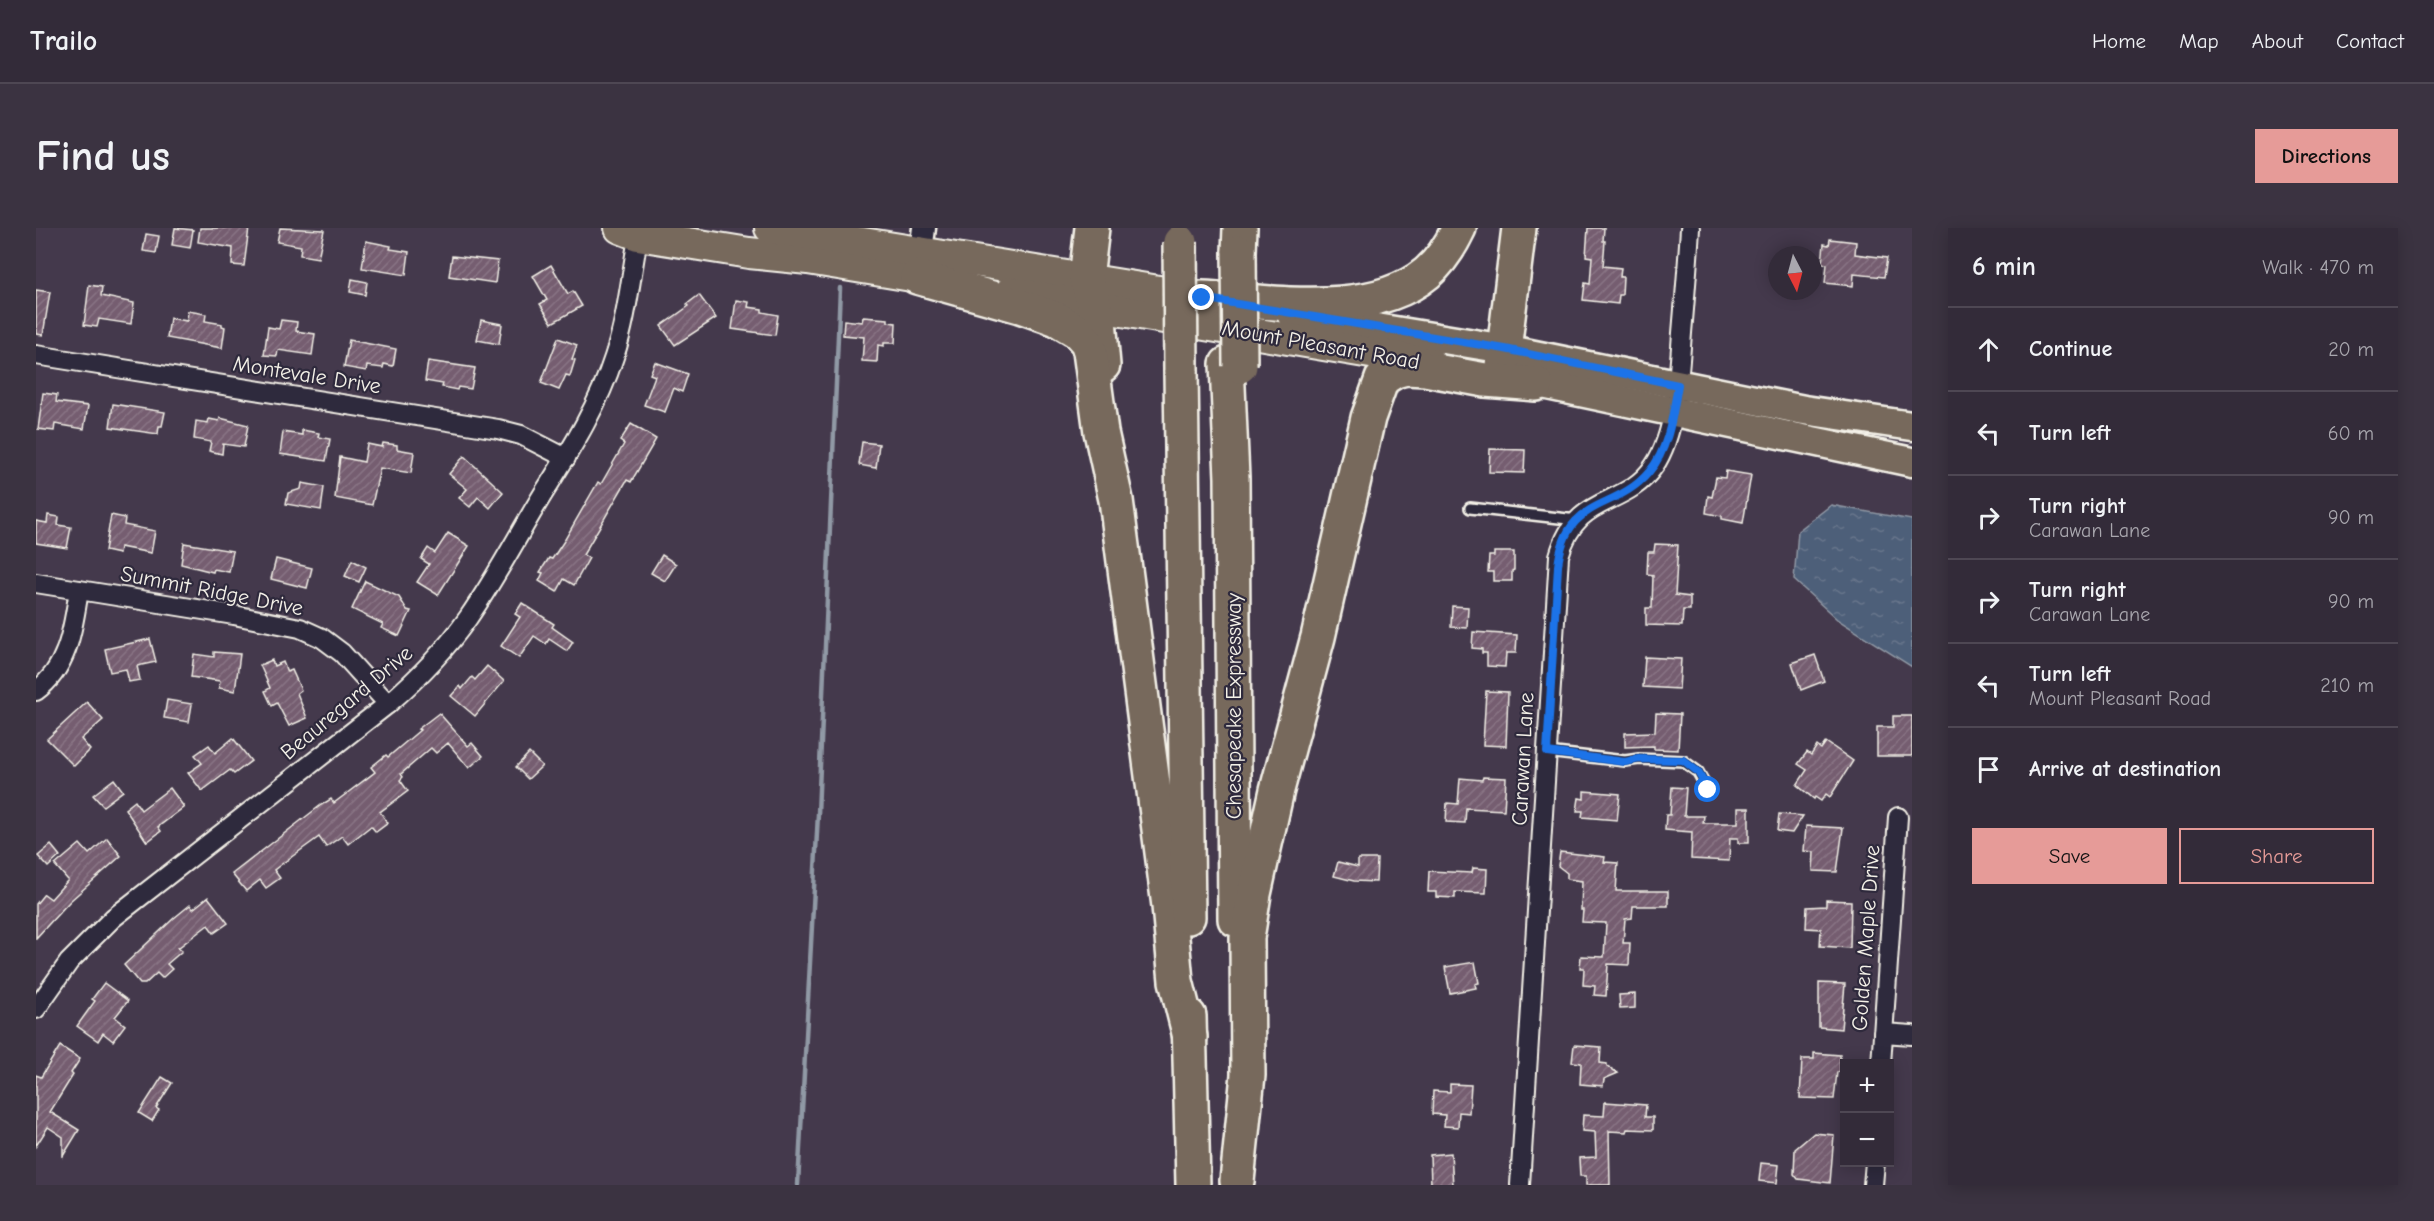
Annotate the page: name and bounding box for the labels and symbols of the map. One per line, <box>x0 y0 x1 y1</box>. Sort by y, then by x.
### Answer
north arrow <box>1768 246 1822 300</box>
route end <box>1188 284 1214 310</box>
street label: Mount Pleasant Road <box>1220 315 1422 375</box>
street label: Montevale Drive <box>231 350 383 400</box>
street label: Summit Ridge Drive <box>118 561 305 621</box>
street label: Chesapeake Expressway <box>1221 593 1247 819</box>
street label: Beauregard Drive <box>275 640 418 765</box>
street label: Carawan Lane <box>1507 692 1539 826</box>
route start <box>1694 776 1720 802</box>
street label: Golden Maple Drive <box>1847 844 1885 1032</box>

